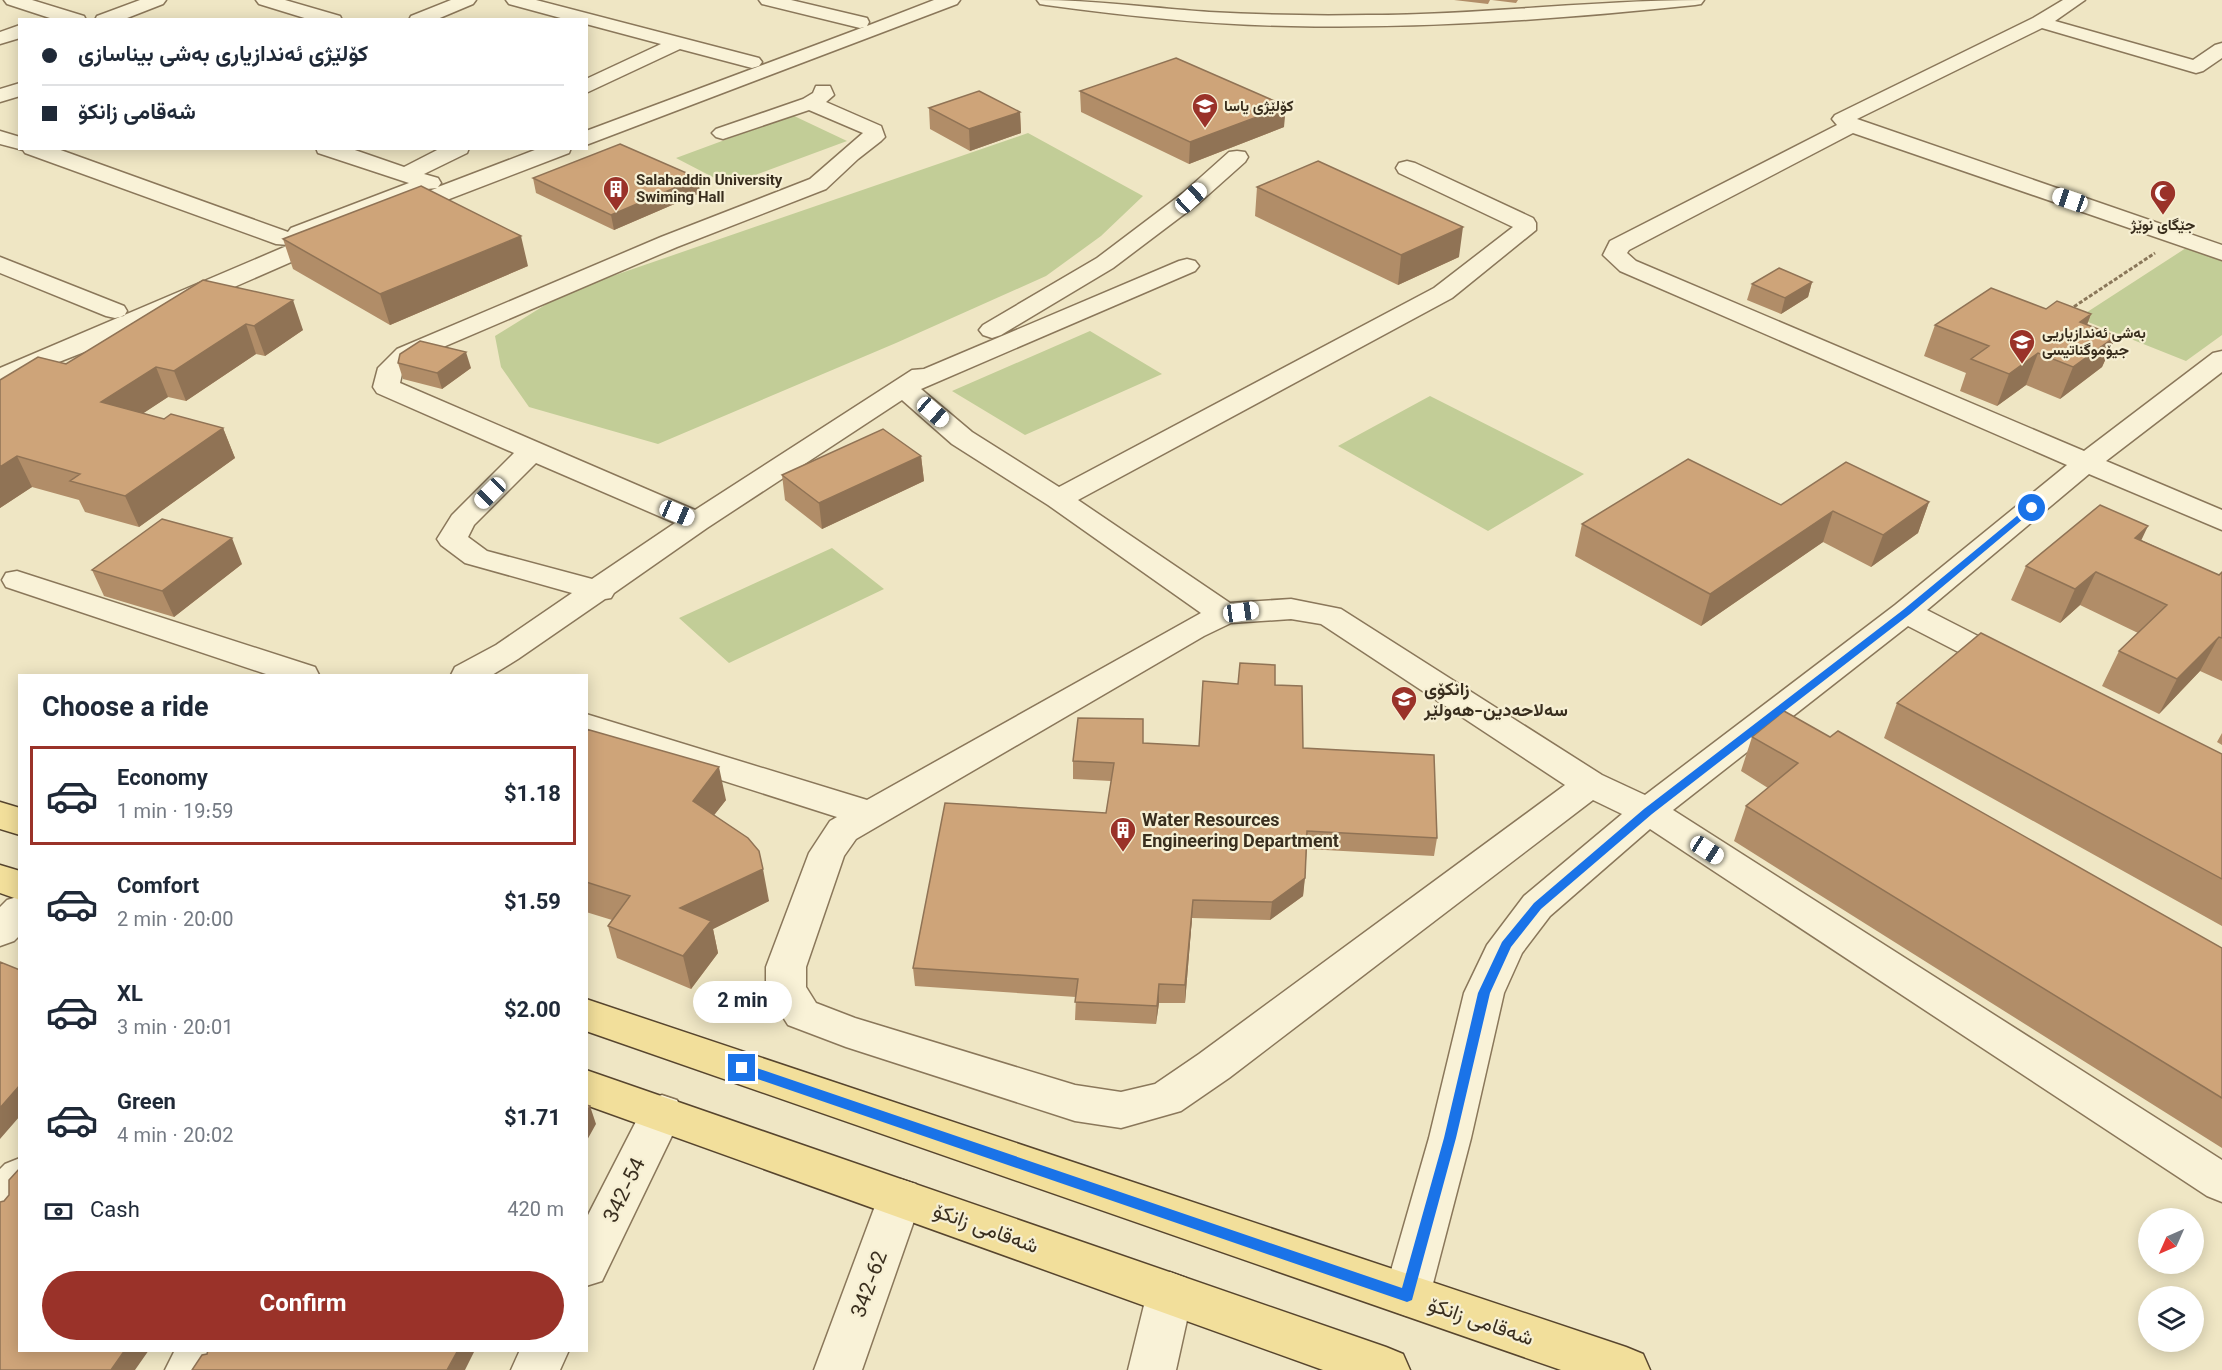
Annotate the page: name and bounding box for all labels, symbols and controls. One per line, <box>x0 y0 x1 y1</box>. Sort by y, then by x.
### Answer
text: کۆلێژی ئەندازیاری بەشی بیناسازی <box>78 38 368 73</box>
school or university icon: کۆلێژی یاسا <box>1190 91 1220 129</box>
text: شەقامی زانکۆ <box>78 96 196 131</box>
place label: کۆلێژی یاسا <box>1224 96 1294 119</box>
place label: Salahaddin University Swiming Hall <box>636 170 783 210</box>
building icon: Salahaddin University Swiming Hall <box>601 174 631 212</box>
mosque icon: جێگای نوێژ <box>2148 178 2178 216</box>
car <box>1172 179 1210 217</box>
car <box>2050 186 2090 214</box>
place label: جێگای نوێژ <box>2130 215 2195 238</box>
place label: بەشی ئەندازیاریی جیۆموگناتیسی <box>2042 323 2146 363</box>
school or university icon: بەشی ئەندازیاریی جیۆموگناتیسی <box>2007 327 2037 365</box>
car <box>914 393 952 431</box>
car <box>471 474 509 512</box>
route start <box>2018 494 2045 521</box>
car <box>657 498 697 528</box>
car <box>1222 601 1260 623</box>
place label: زانکۆی سەلاحەدین-هەولێر <box>1423 677 1568 726</box>
school or university icon: زانکۆی سەلاحەدین-هەولێر <box>1389 684 1419 722</box>
text: Choose a ride <box>42 688 209 731</box>
text: Economy <box>117 762 208 797</box>
icon: car <box>45 769 99 823</box>
text: $1.18 <box>504 778 561 813</box>
text: 1 min · 19:59 <box>117 797 233 829</box>
place label: Water Resources Engineering Department <box>1142 808 1339 857</box>
building icon: Water Resources Engineering Department <box>1108 815 1138 853</box>
car <box>1687 833 1727 867</box>
text: Comfort <box>117 870 199 905</box>
icon: car <box>45 877 99 931</box>
text: $1.59 <box>504 886 561 921</box>
text: 2 min · 20:00 <box>117 905 233 937</box>
text: XL <box>117 978 143 1013</box>
callout: 2 min <box>692 981 792 1023</box>
icon: car <box>45 985 99 1039</box>
text: 2 min <box>717 986 768 1018</box>
text: $2.00 <box>504 994 561 1029</box>
text: 3 min · 20:01 <box>117 1013 233 1045</box>
route end <box>728 1054 755 1081</box>
text: Green <box>117 1086 176 1121</box>
icon: car <box>45 1093 99 1147</box>
text: $1.71 <box>504 1102 561 1137</box>
text: 4 min · 20:02 <box>117 1121 233 1153</box>
street label: 342-54 <box>595 1152 655 1229</box>
text: Cash <box>90 1194 140 1229</box>
icon: cash <box>42 1195 75 1228</box>
text: 420 m <box>507 1195 564 1227</box>
street label: شەقامی زانکۆ <box>928 1195 1043 1264</box>
north arrow <box>2138 1208 2204 1274</box>
map controls <box>2138 1208 2204 1352</box>
street label: 342-62 <box>843 1246 898 1322</box>
button: Confirm <box>42 1271 564 1340</box>
button: layers <box>2138 1286 2204 1352</box>
street label: شەقامی زانکۆ <box>1423 1289 1538 1356</box>

